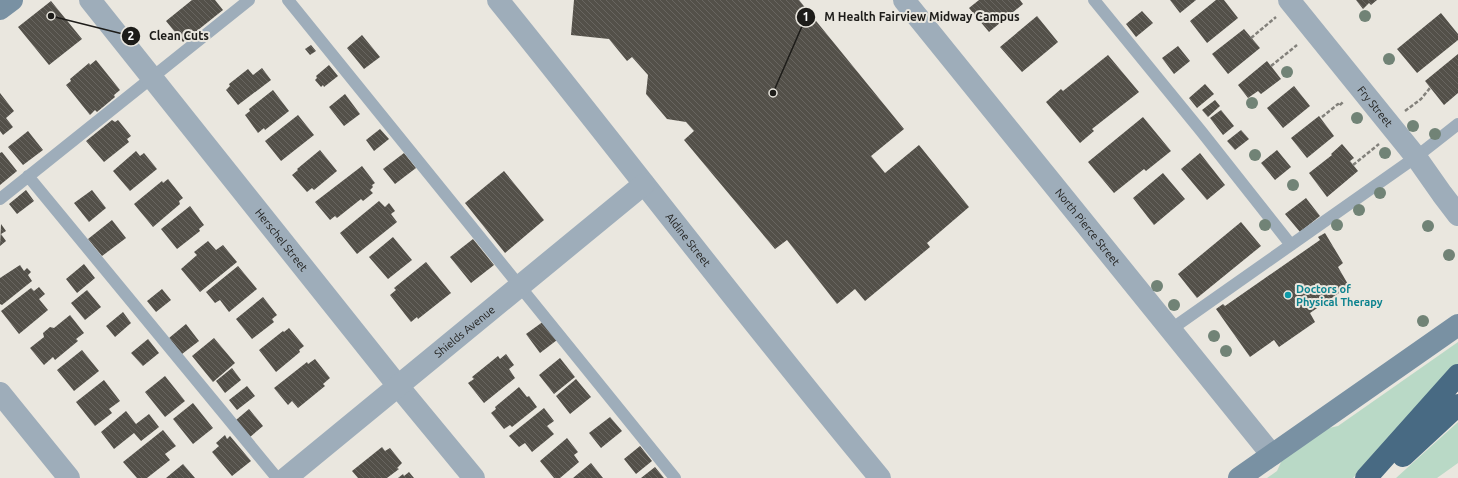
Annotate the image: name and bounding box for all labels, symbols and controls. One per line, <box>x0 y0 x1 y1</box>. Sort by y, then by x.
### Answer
callout: M Health Fairview Midway Campus <box>796 5 1027 29</box>
text: 1 <box>803 10 809 23</box>
text: M Health Fairview Midway Campus <box>824 10 1020 23</box>
callout: Clean Cuts <box>121 24 217 48</box>
text: 2 <box>128 29 135 42</box>
text: Clean Cuts <box>149 29 209 42</box>
street label: Fry Street <box>1355 84 1396 130</box>
street label: North Pierce Street <box>1053 186 1123 268</box>
street label: Herschel Street <box>253 206 310 274</box>
street label: Aldine Street <box>663 211 713 269</box>
place label: Doctors of Physical Therapy <box>1296 283 1383 308</box>
marker: Doctors of Physical Therapy <box>1283 290 1293 300</box>
street label: Shields Avenue <box>432 303 497 360</box>

